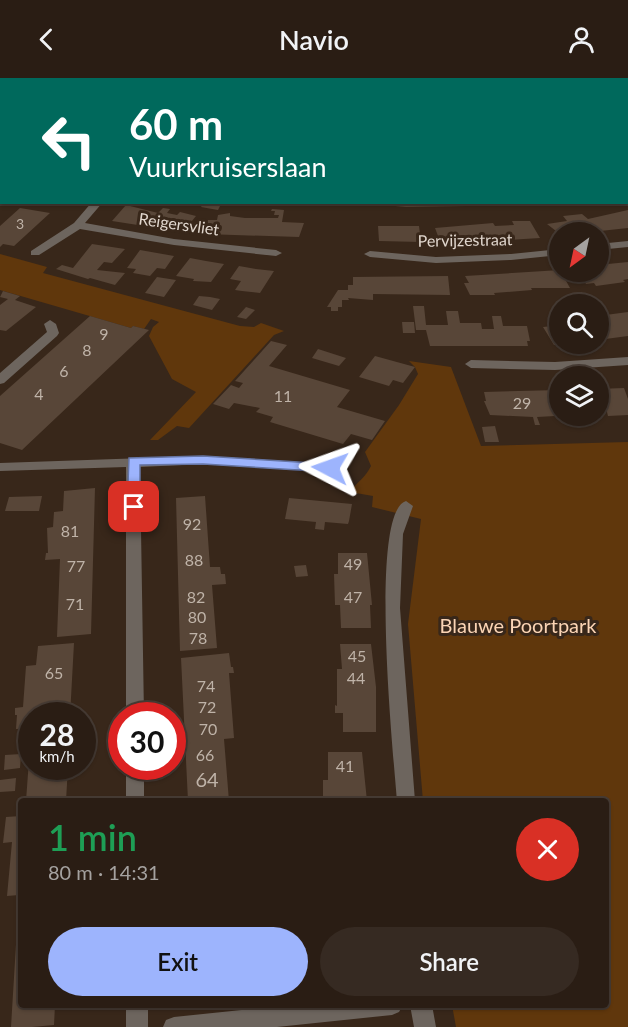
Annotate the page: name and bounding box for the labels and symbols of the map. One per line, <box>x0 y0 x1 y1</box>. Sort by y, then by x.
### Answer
street label: Reigersvliet <box>138 208 221 239</box>
house number: 3 <box>16 215 24 232</box>
north arrow <box>549 222 609 282</box>
street label: Pervijzestraat <box>417 229 513 250</box>
house number: 9 <box>99 324 109 343</box>
house number: 8 <box>82 340 92 359</box>
house number: 6 <box>59 361 69 380</box>
house number: 4 <box>34 384 44 403</box>
house number: 11 <box>274 386 292 405</box>
house number: 29 <box>513 393 531 412</box>
position arrow <box>298 436 362 500</box>
pin <box>108 481 159 532</box>
house number: 92 <box>183 514 201 533</box>
house number: 81 <box>61 521 79 540</box>
house number: 88 <box>185 550 203 569</box>
house number: 49 <box>344 554 362 573</box>
house number: 77 <box>67 556 85 575</box>
house number: 82 <box>187 587 205 606</box>
house number: 47 <box>344 587 362 606</box>
house number: 71 <box>66 594 84 613</box>
house number: 80 <box>188 607 206 626</box>
park label: Blauwe Poortpark <box>440 613 597 637</box>
house number: 78 <box>189 628 207 647</box>
house number: 45 <box>348 646 366 665</box>
house number: 65 <box>45 663 63 682</box>
house number: 44 <box>347 668 365 687</box>
house number: 74 <box>197 676 215 695</box>
house number: 72 <box>198 697 216 716</box>
speed limit sign: 30 <box>108 702 186 780</box>
house number: 70 <box>199 719 217 738</box>
house number: 66 <box>196 745 214 764</box>
house number: 41 <box>336 756 354 775</box>
house number: 64 <box>195 767 219 791</box>

